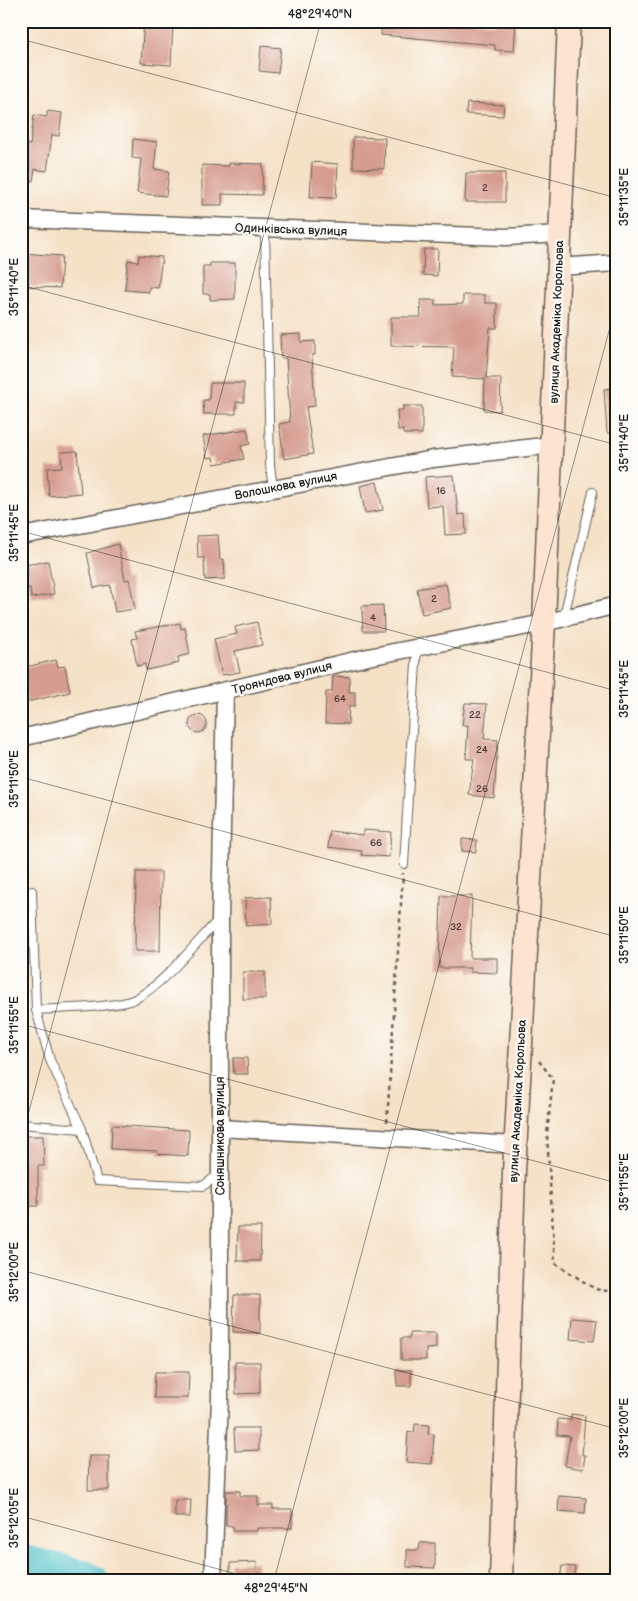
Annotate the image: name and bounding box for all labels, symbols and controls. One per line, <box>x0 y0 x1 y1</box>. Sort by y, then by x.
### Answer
text: 48°29'40"N <box>288 7 352 22</box>
text: 35°11'35"E <box>617 168 632 226</box>
house number: 2 <box>482 182 488 194</box>
street label: Одинківська вулиця <box>235 221 348 239</box>
street label: вулиця Академіка Корольова <box>547 240 567 404</box>
text: 35°11'40"E <box>7 258 22 316</box>
text: 35°11'40"E <box>617 414 632 472</box>
street label: Волошкова вулиця <box>233 469 339 503</box>
house number: 16 <box>436 485 446 497</box>
text: 35°11'45"E <box>7 504 22 562</box>
house number: 2 <box>431 593 437 605</box>
house number: 4 <box>370 612 376 624</box>
street label: Трояндова вулиця <box>230 658 334 698</box>
text: 35°11'45"E <box>617 660 632 718</box>
house number: 64 <box>334 693 346 705</box>
house number: 22 <box>469 709 481 721</box>
house number: 24 <box>476 744 488 756</box>
text: 35°11'50"E <box>7 750 22 808</box>
house number: 26 <box>476 783 488 795</box>
house number: 66 <box>370 837 382 849</box>
text: 35°11'50"E <box>617 906 632 964</box>
house number: 32 <box>450 921 462 933</box>
text: 35°11'55"E <box>7 996 22 1054</box>
street label: вулиця Академіка Корольова <box>506 1019 530 1183</box>
street label: Соняшникова вулиця <box>213 1076 228 1195</box>
text: 35°11'55"E <box>617 1153 632 1211</box>
text: 35°12'00"E <box>7 1242 22 1302</box>
text: 35°12'00"E <box>617 1398 632 1458</box>
text: 35°12'05"E <box>7 1488 22 1548</box>
text: 48°29'45"N <box>244 1581 308 1596</box>

